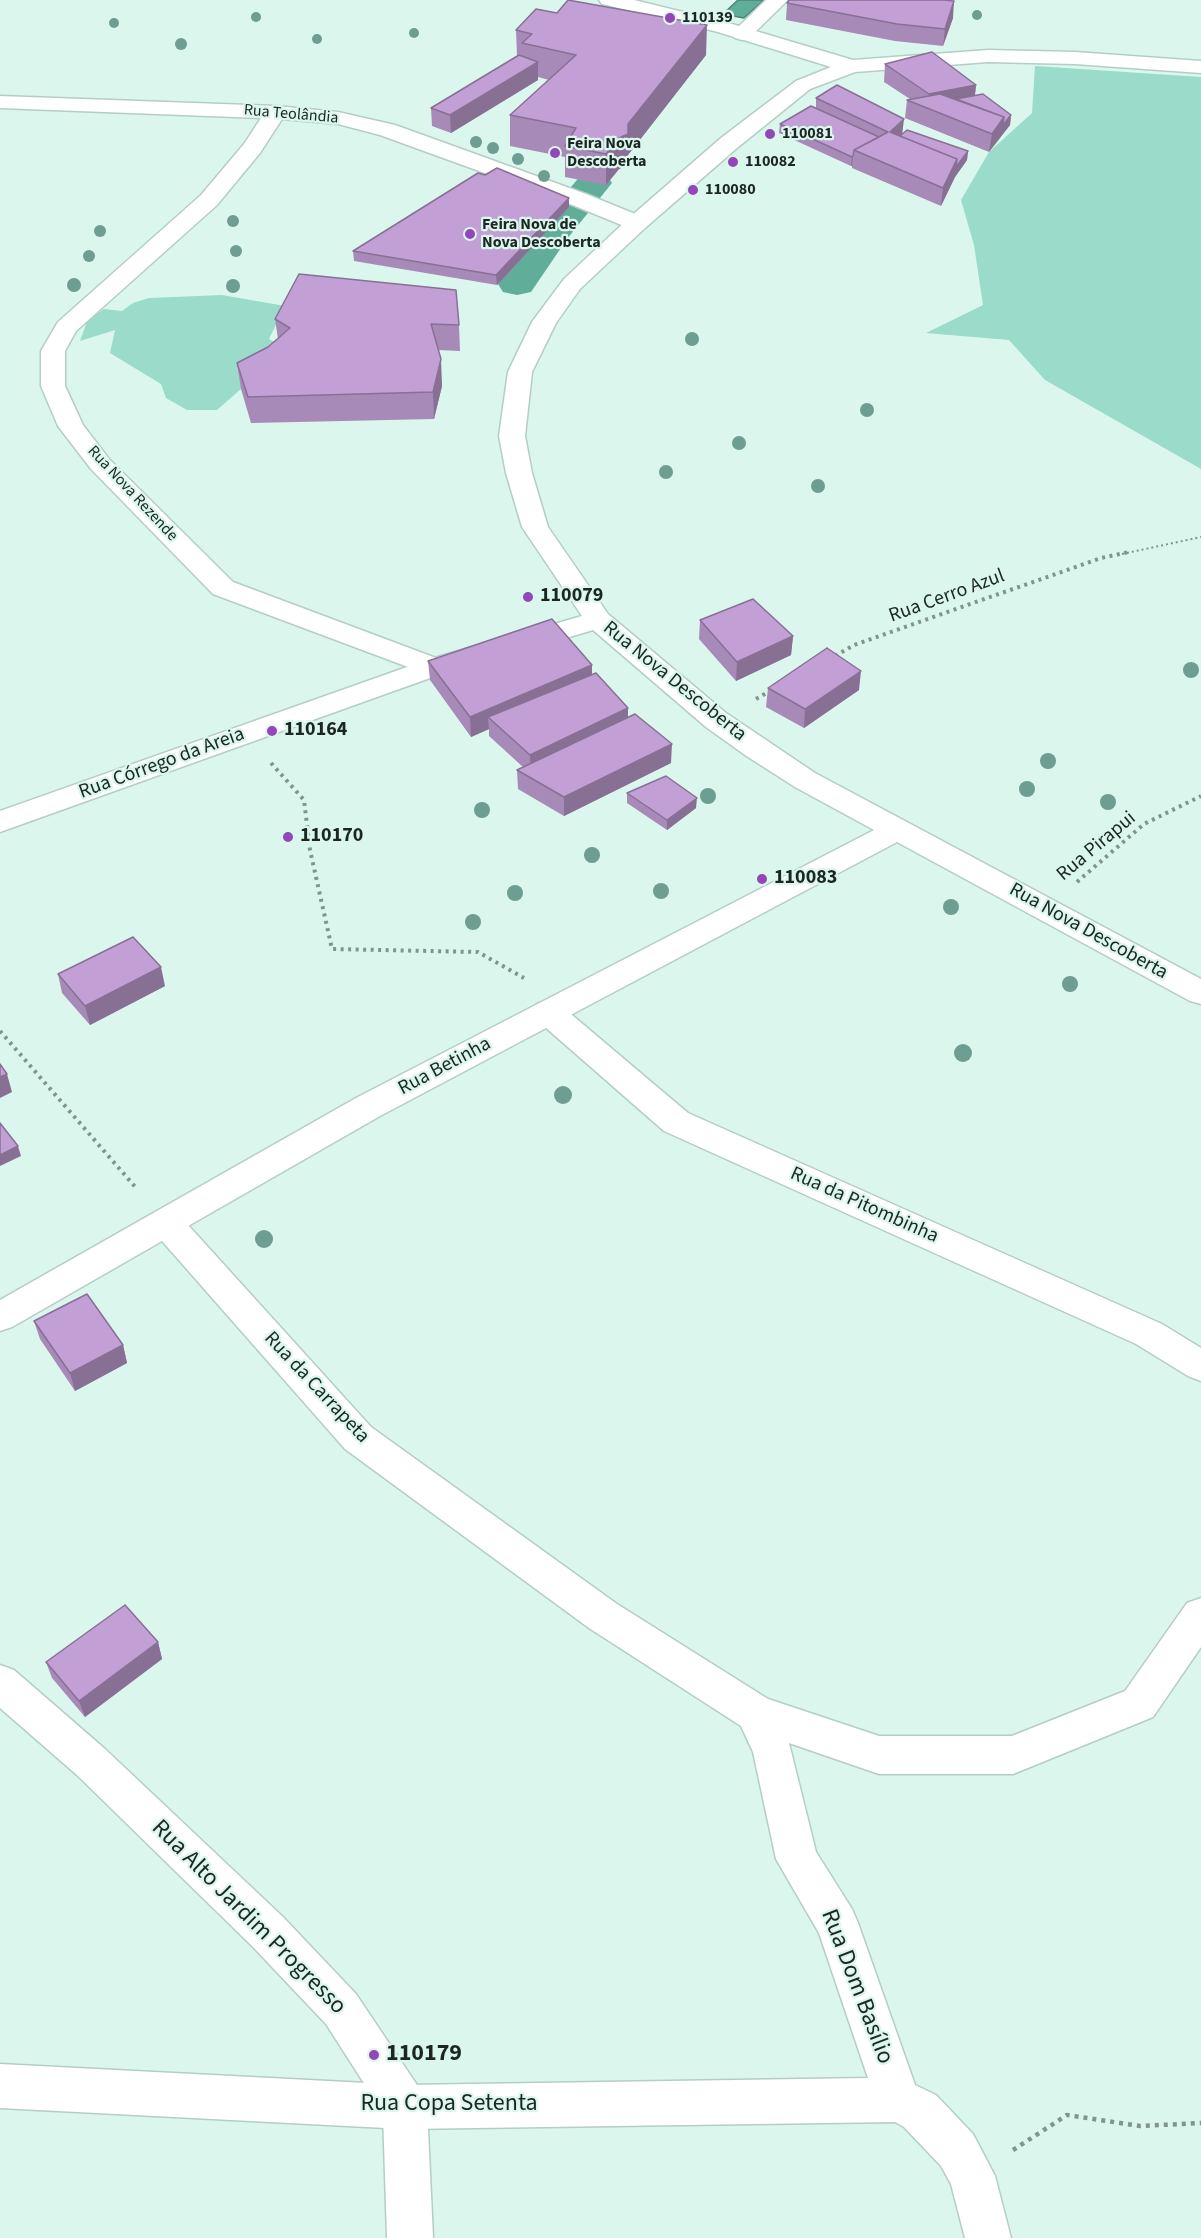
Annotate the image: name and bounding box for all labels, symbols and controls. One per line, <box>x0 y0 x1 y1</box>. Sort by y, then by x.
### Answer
place label: 110139 <box>682 8 733 28</box>
marker: 110139 <box>663 11 677 25</box>
street label: Rua Teolândia <box>243 101 339 129</box>
place label: 110081 <box>782 124 833 144</box>
marker: 110081 <box>763 127 777 141</box>
place label: Feira Nova Descoberta <box>567 134 647 172</box>
marker: Feira Nova Descoberta <box>548 146 562 160</box>
place label: 110082 <box>745 152 796 172</box>
marker: 110082 <box>726 155 740 169</box>
place label: 110080 <box>705 180 756 200</box>
marker: 110080 <box>686 183 700 197</box>
place label: Feira Nova de Nova Descoberta <box>482 215 601 253</box>
marker: Feira Nova de Nova Descoberta <box>463 227 477 241</box>
street label: Rua Nova Rezende <box>83 442 181 546</box>
street label: Rua Cerro Azul <box>886 565 1008 629</box>
place label: 110079 <box>540 585 603 609</box>
marker: 110079 <box>521 590 535 604</box>
street label: Rua Nova Descoberta <box>597 617 751 747</box>
place label: 110164 <box>284 719 347 743</box>
street label: Rua Córrego da Areia <box>76 723 248 805</box>
marker: 110164 <box>265 724 279 738</box>
street label: Rua Pirapui <box>1053 807 1141 887</box>
place label: 110170 <box>300 825 363 849</box>
marker: 110170 <box>281 830 295 844</box>
place label: 110083 <box>774 867 837 891</box>
marker: 110083 <box>755 872 769 886</box>
street label: Rua Nova Descoberta <box>1005 878 1171 986</box>
street label: Rua Betinha <box>395 1033 495 1101</box>
street label: Rua da Pitombinha <box>786 1163 942 1249</box>
street label: Rua da Carrapeta <box>258 1327 374 1449</box>
street label: Rua Alto Jardim Progresso <box>145 1815 351 2021</box>
street label: Rua Dom Basílio <box>813 1906 899 2068</box>
place label: 110179 <box>386 2041 462 2069</box>
marker: 110179 <box>367 2048 381 2062</box>
street label: Rua Copa Setenta <box>360 2091 538 2119</box>

